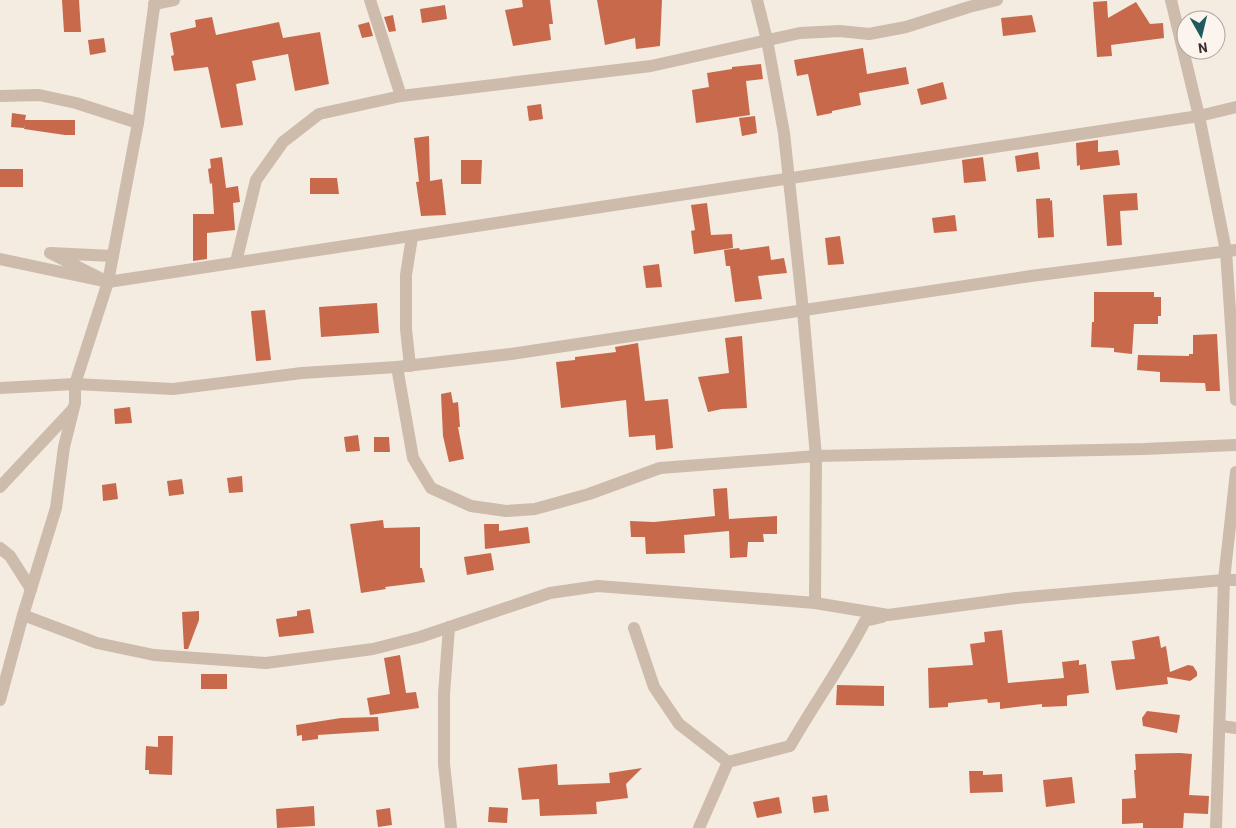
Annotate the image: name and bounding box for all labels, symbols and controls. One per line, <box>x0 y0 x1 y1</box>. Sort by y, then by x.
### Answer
north arrow <box>1176 10 1226 60</box>
text: N <box>1197 39 1209 57</box>

